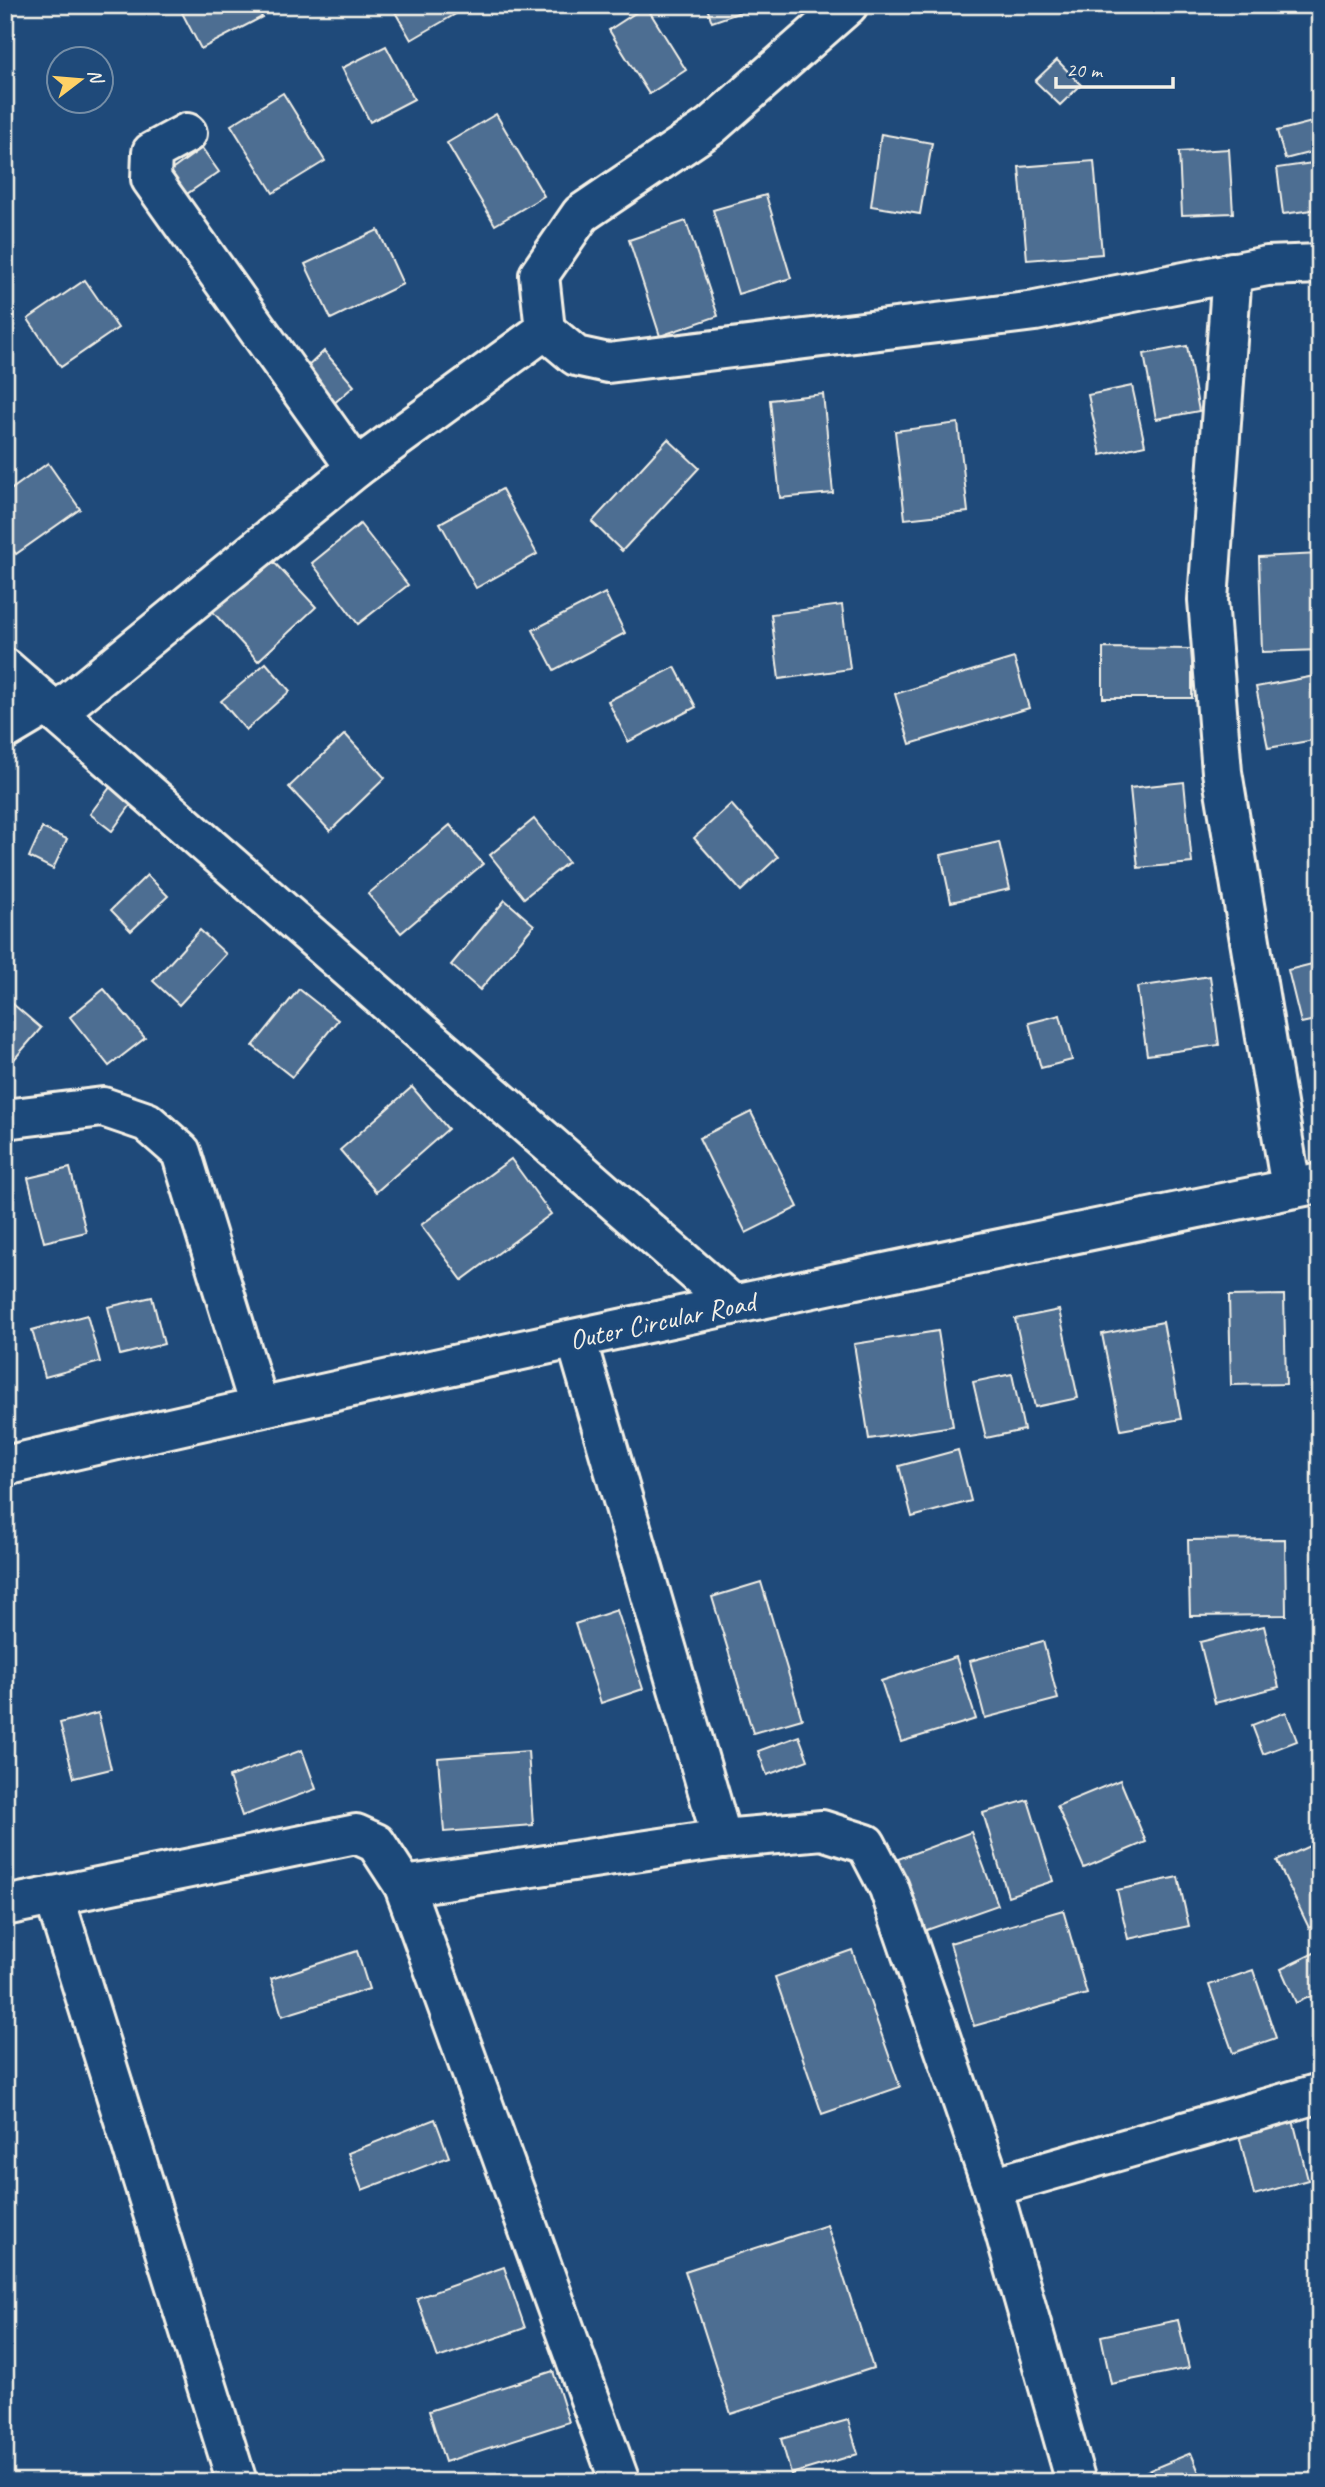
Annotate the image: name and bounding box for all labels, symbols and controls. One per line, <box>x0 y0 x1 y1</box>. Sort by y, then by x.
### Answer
north arrow <box>46 46 116 116</box>
scale bar <box>1056 46 1173 90</box>
text: 20 m <box>1066 57 1104 83</box>
text: N <box>82 67 109 88</box>
street label: Outer Circular Road <box>566 1283 762 1357</box>

